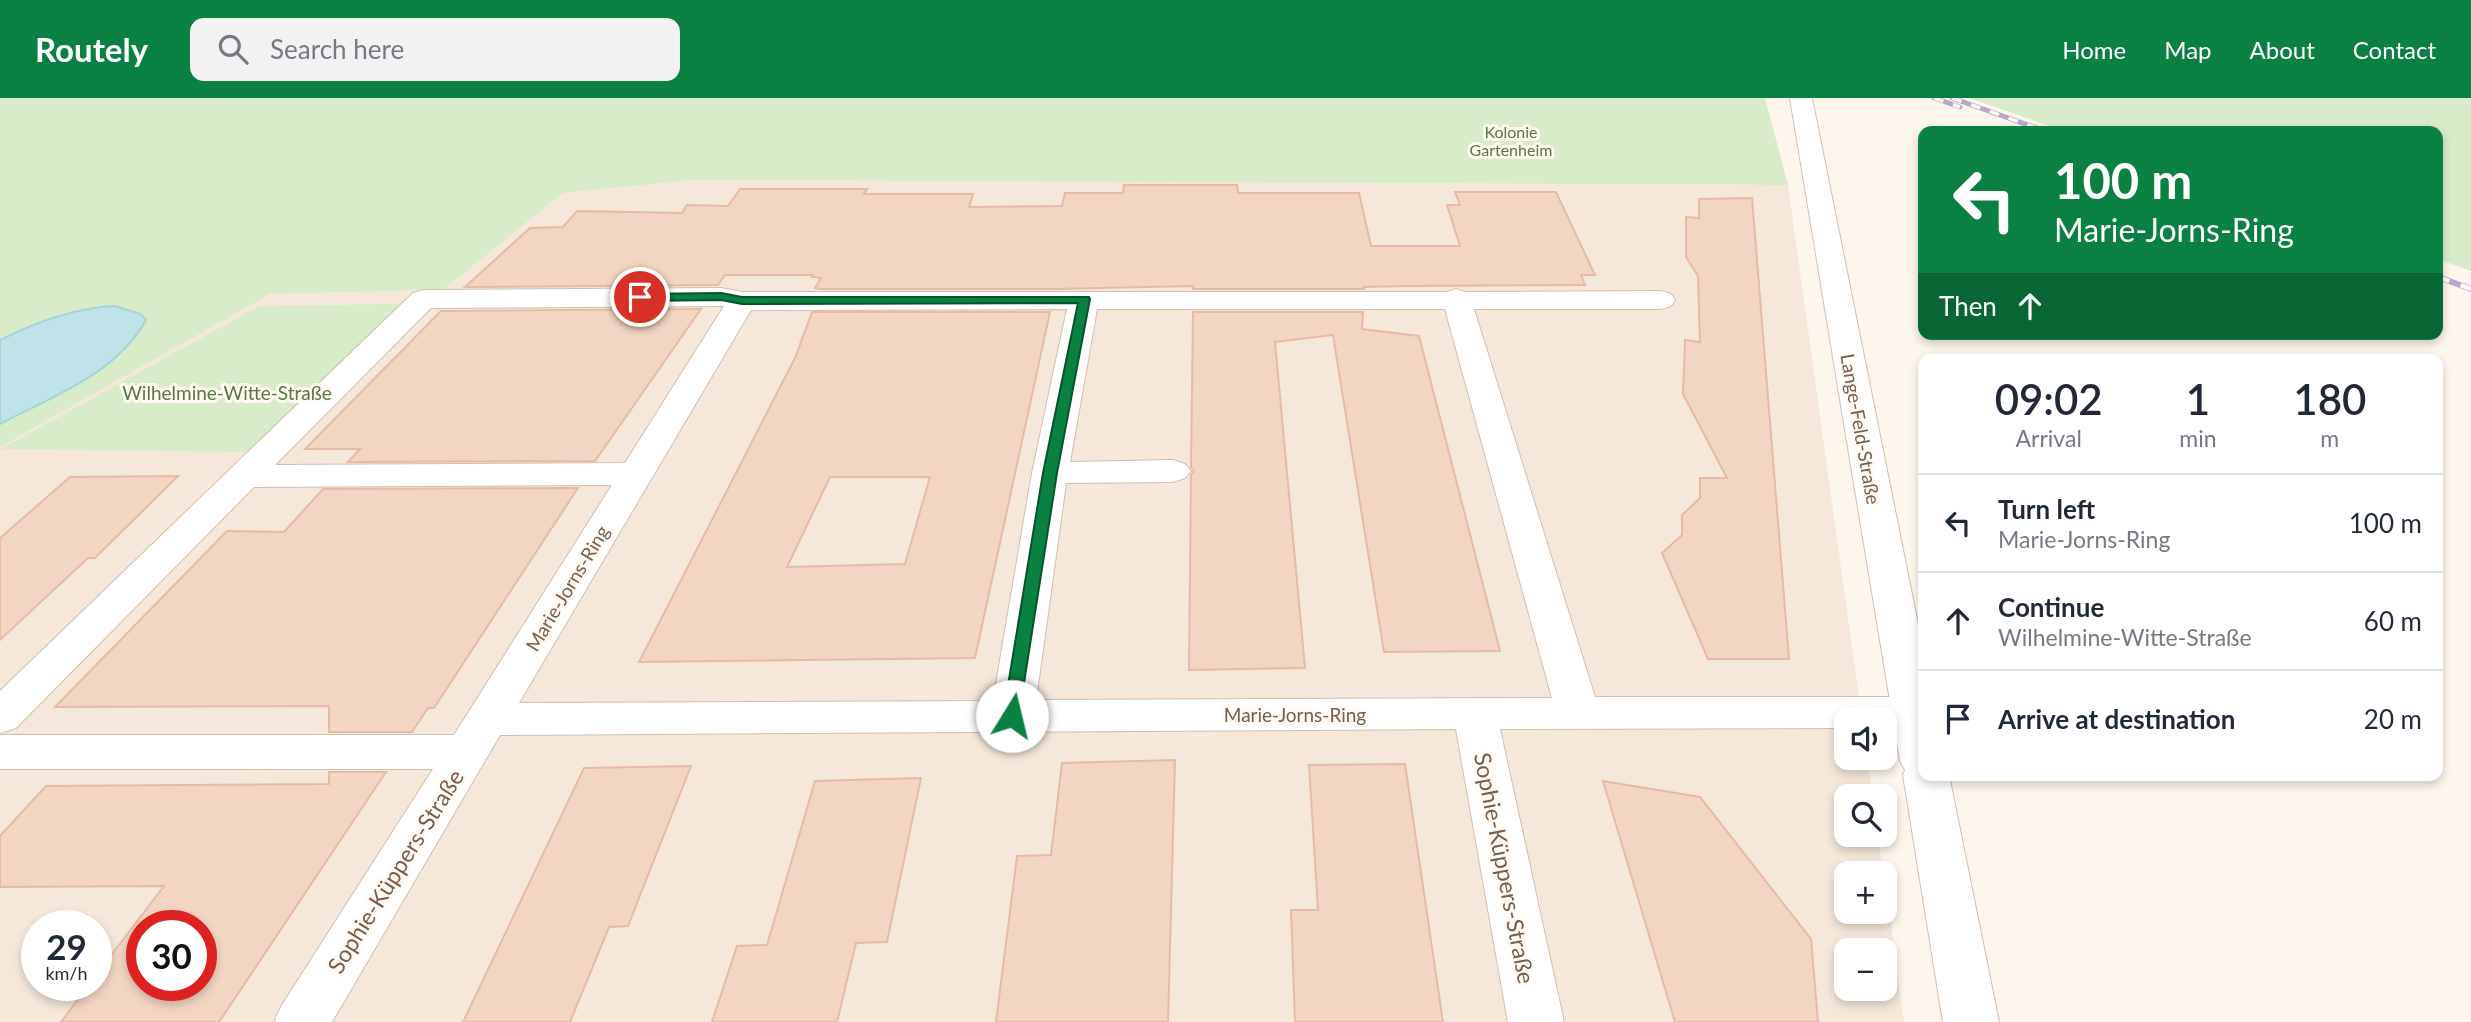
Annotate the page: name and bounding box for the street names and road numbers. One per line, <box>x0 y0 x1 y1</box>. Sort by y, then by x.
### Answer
street label: Lange-Feld-Straße <box>1836 352 1886 506</box>
street label: Marie-Jorns-Ring <box>520 521 614 655</box>
street label: Marie-Jorns-Ring <box>1224 703 1366 726</box>
street label: Sophie-Küppers-Straße <box>1469 750 1541 986</box>
street label: Sophie-Küppers-Straße <box>321 764 469 978</box>

